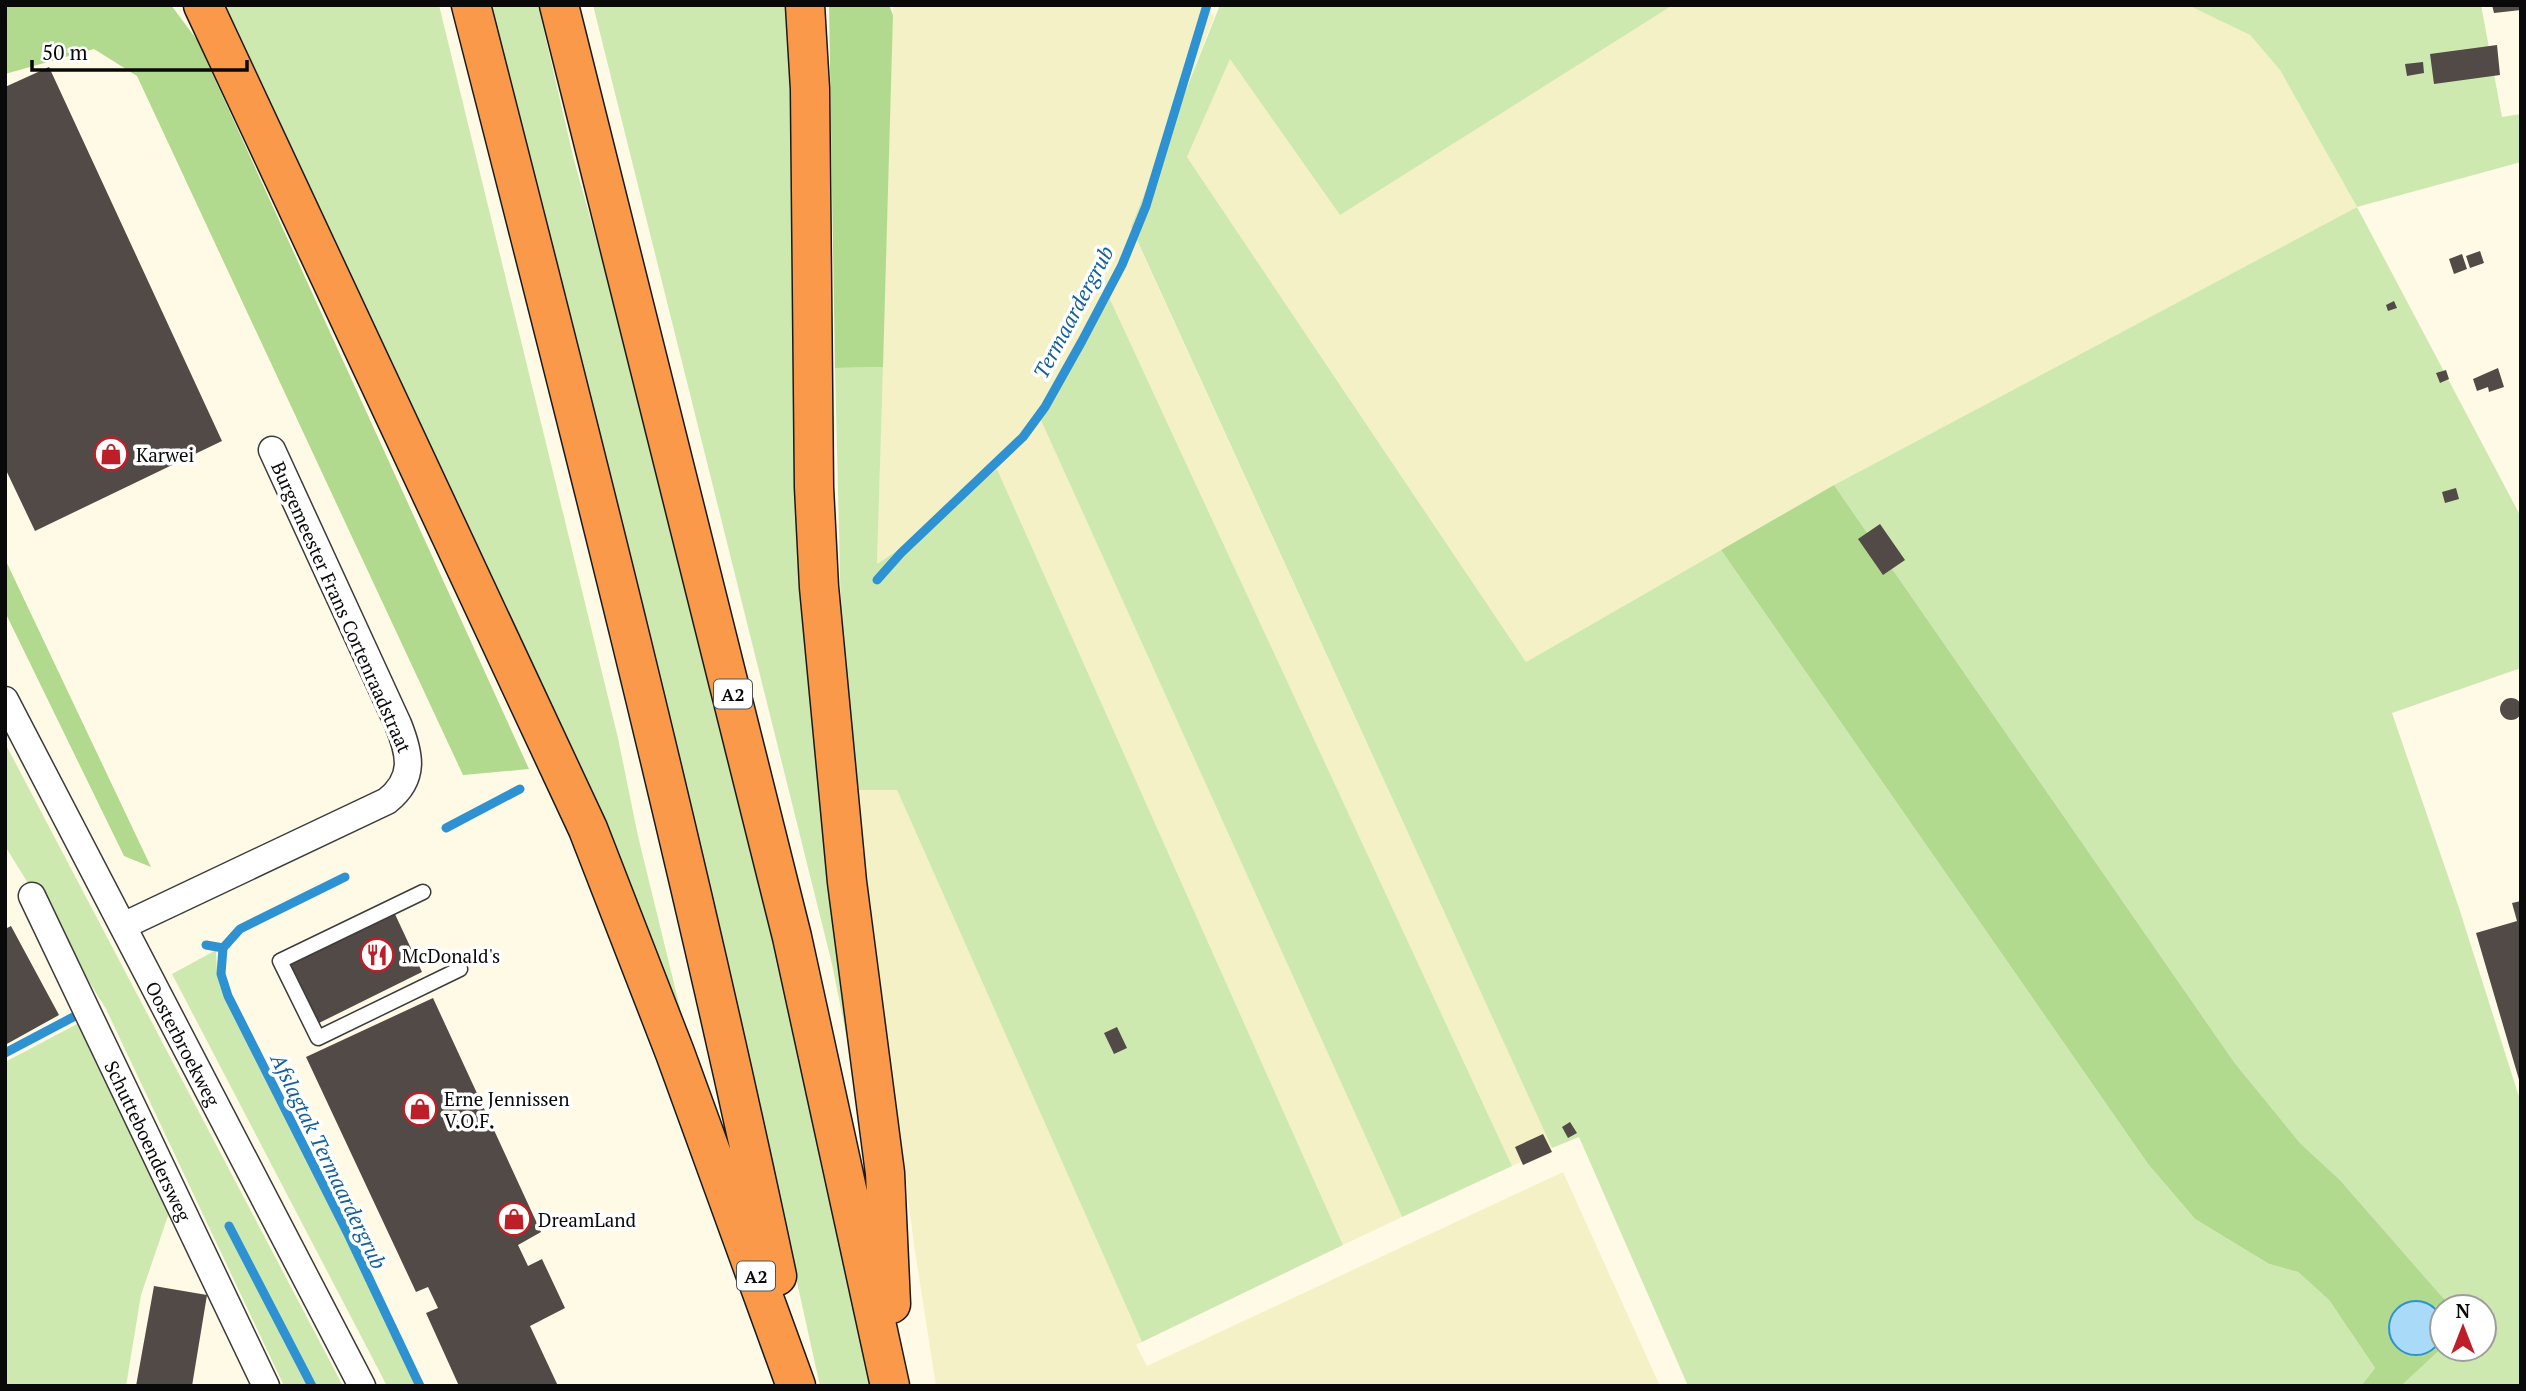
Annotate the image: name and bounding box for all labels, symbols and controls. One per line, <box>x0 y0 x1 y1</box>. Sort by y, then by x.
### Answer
scale bar <box>32 28 247 72</box>
text: 50 m <box>42 38 88 66</box>
water label: Termaardergrub <box>1026 241 1120 383</box>
shop icon: Karwei <box>92 435 130 473</box>
place label: Karwei <box>136 442 194 467</box>
street label: Burgemeester Frans Cortenraadstraat <box>266 457 418 757</box>
road number: A2 <box>714 680 752 708</box>
restaurant icon: McDonald's <box>358 936 396 974</box>
place label: McDonald's <box>402 943 500 968</box>
street label: Oosterbroekweg <box>141 977 227 1111</box>
water label: Afslagtak Termaardergrub <box>264 1047 393 1273</box>
street label: Schutteboendersweg <box>100 1056 198 1226</box>
place label: Erne Jennissen V.O.F. <box>444 1086 569 1133</box>
shop icon: Erne Jennissen V.O.F. <box>401 1090 439 1128</box>
shop icon: DreamLand <box>495 1200 533 1238</box>
place label: DreamLand <box>538 1207 637 1232</box>
road number: A2 <box>737 1261 775 1290</box>
north arrow <box>2428 1293 2498 1363</box>
text: N <box>2456 1298 2471 1323</box>

